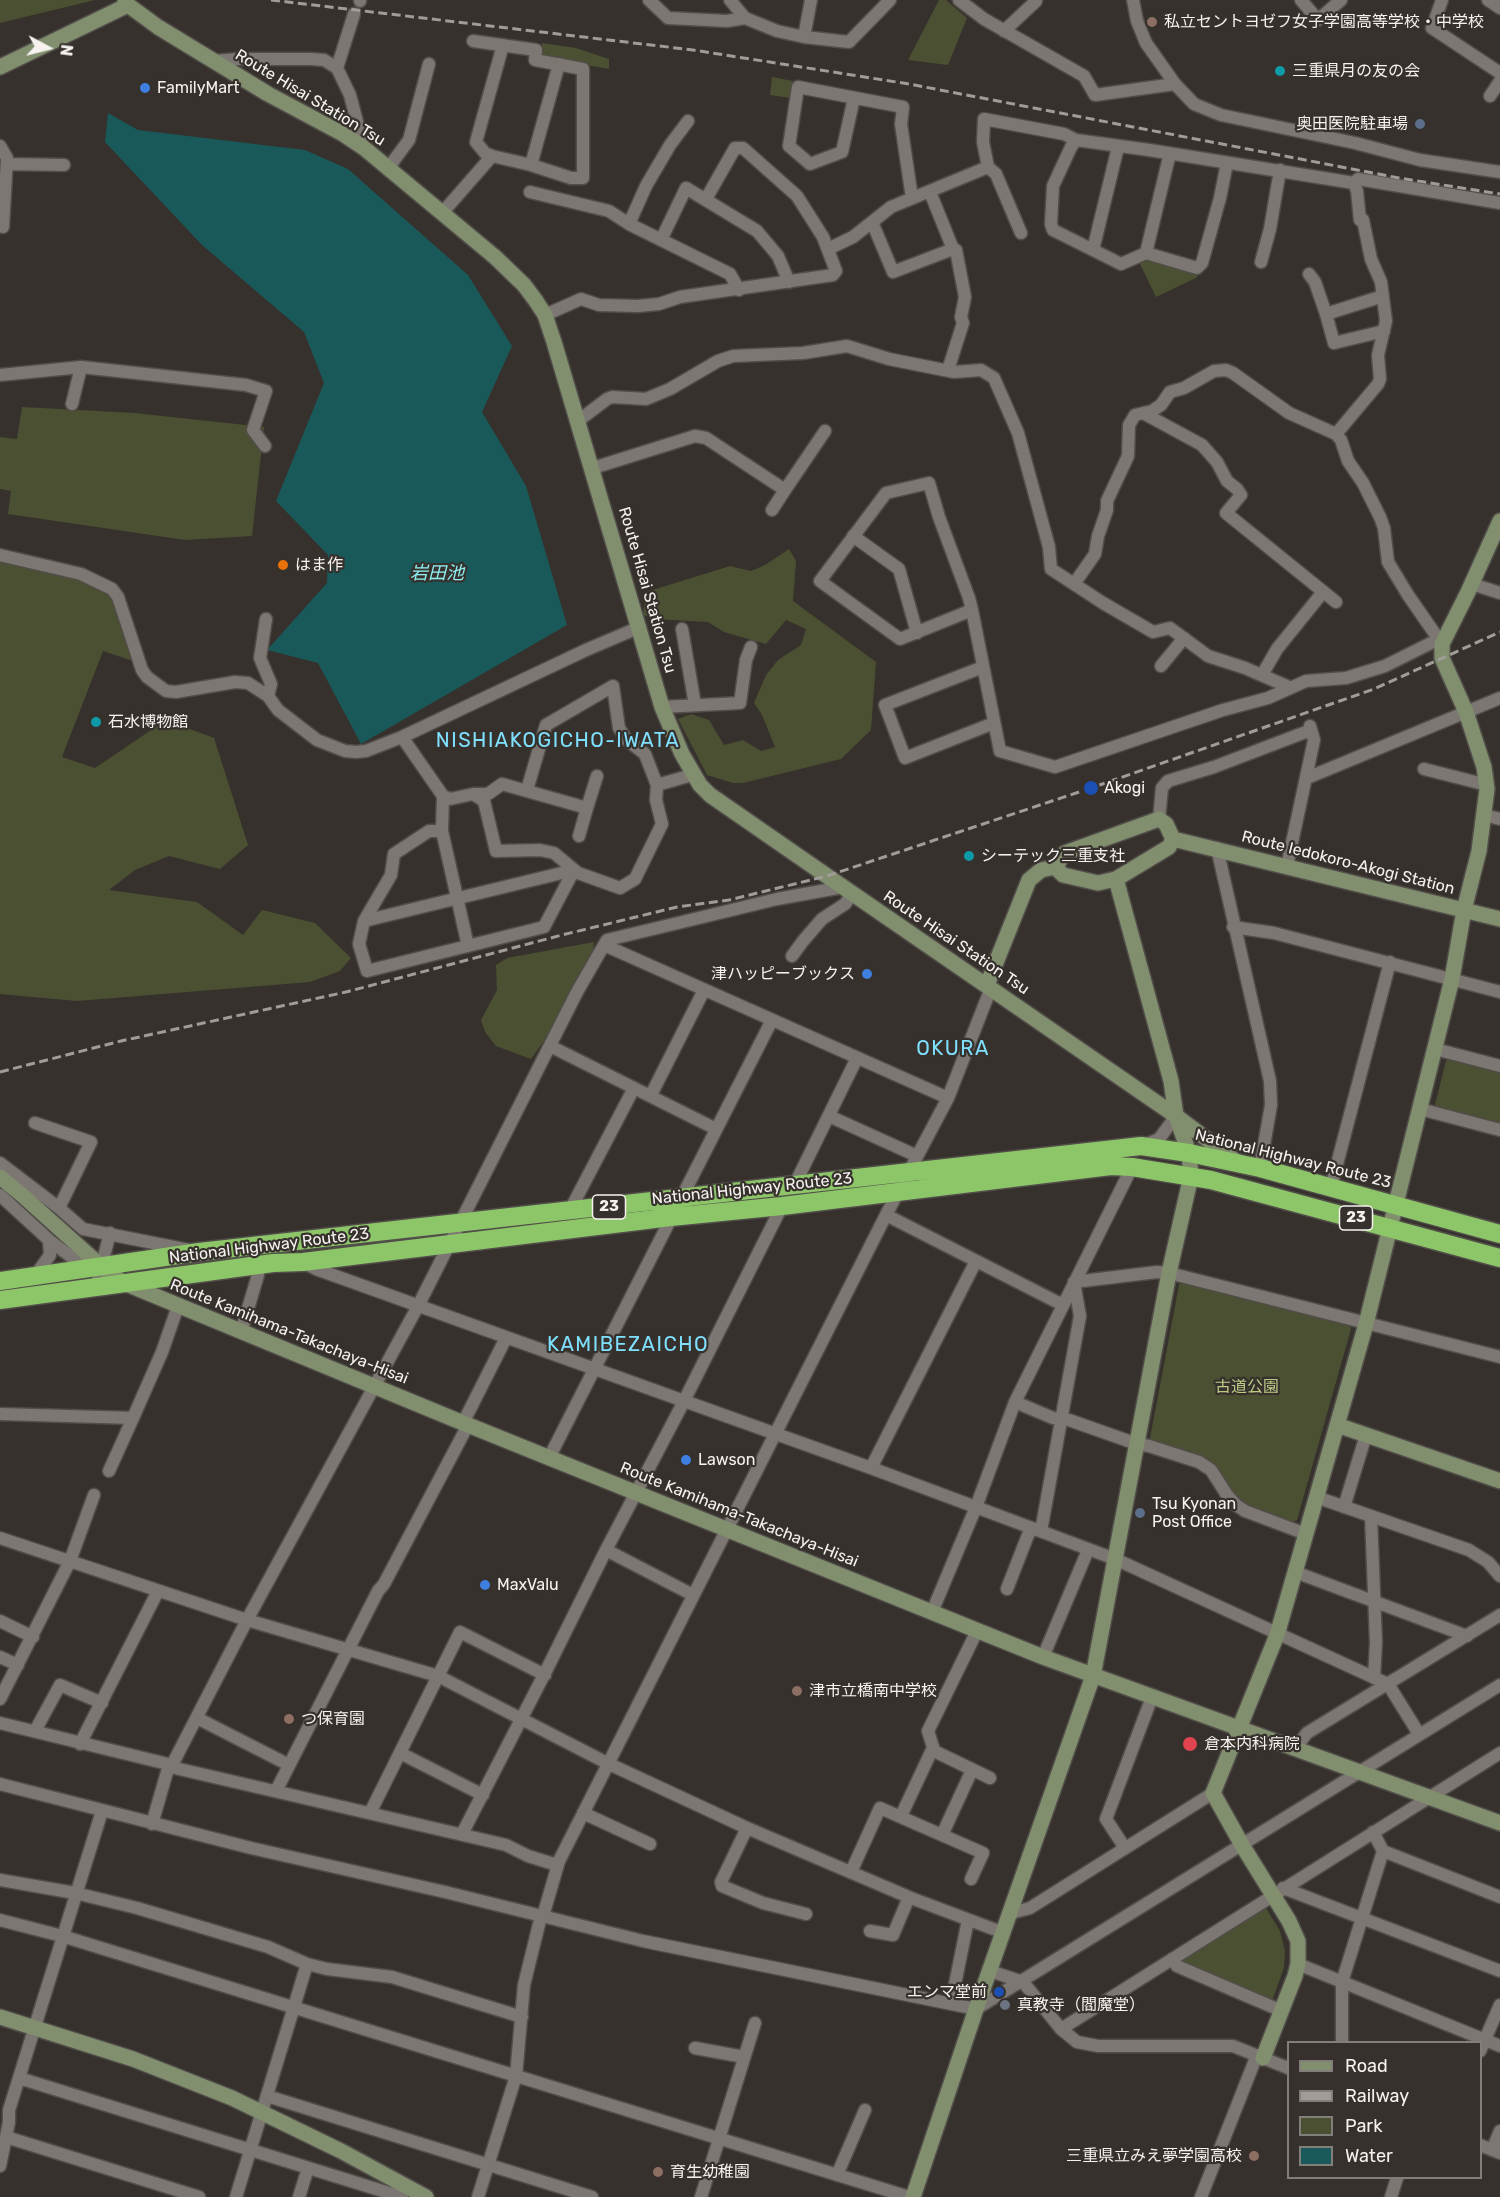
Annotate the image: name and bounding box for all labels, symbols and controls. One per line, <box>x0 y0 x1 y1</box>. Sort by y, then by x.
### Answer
place label: 私立セントヨゼフ女子学園高等学校・中学校 <box>1164 12 1484 32</box>
marker: 私立セントヨゼフ女子学園高等学校・中学校 <box>1145 15 1159 29</box>
north arrow <box>18 18 78 78</box>
text: N <box>56 43 76 57</box>
street label: Route Hisai Station Tsu <box>231 45 389 151</box>
place label: 三重県月の友の会 <box>1292 61 1420 81</box>
marker: 三重県月の友の会 <box>1273 64 1287 78</box>
place label: FamilyMart <box>157 78 239 98</box>
marker: FamilyMart <box>138 81 152 95</box>
place label: 奥田医院駐車場 <box>1296 114 1408 134</box>
marker: 奥田医院駐車場 <box>1413 117 1427 131</box>
street label: Route Hisai Station Tsu <box>614 505 680 675</box>
place label: はま作 <box>295 555 343 575</box>
marker: はま作 <box>276 558 290 572</box>
water label: 岩田池 <box>410 563 464 585</box>
place label: 石水博物館 <box>108 712 188 732</box>
marker: 石水博物館 <box>89 715 103 729</box>
district label: NISHIAKOGICHO-IWATA <box>436 729 680 753</box>
place label: Akogi <box>1104 778 1145 798</box>
marker: Akogi <box>1082 779 1100 797</box>
street label: Route Iedokoro-Akogi Station <box>1239 827 1457 899</box>
place label: シーテック三重支社 <box>981 846 1125 866</box>
marker: シーテック三重支社 <box>962 849 976 863</box>
street label: Route Hisai Station Tsu <box>879 887 1033 999</box>
place label: 津ハッピーブックス <box>711 964 855 984</box>
marker: 津ハッピーブックス <box>860 967 874 981</box>
district label: OKURA <box>916 1037 990 1061</box>
street label: National Highway Route 23 <box>1193 1125 1393 1193</box>
street label: National Highway Route 23 <box>651 1169 853 1209</box>
road number: 23 <box>592 1195 626 1219</box>
road number: 23 <box>1340 1206 1372 1230</box>
street label: National Highway Route 23 <box>168 1224 370 1268</box>
street label: Route Kamihama-Takachaya-Hisai <box>167 1275 411 1389</box>
district label: KAMIBEZAICHO <box>547 1333 709 1357</box>
park label: 古道公園 <box>1215 1377 1279 1397</box>
place label: Lawson <box>698 1450 755 1470</box>
marker: Lawson <box>679 1453 693 1467</box>
street label: Route Kamihama-Takachaya-Hisai <box>617 1458 861 1572</box>
place label: Tsu Kyonan Post Office <box>1152 1494 1236 1532</box>
marker: Tsu Kyonan Post Office <box>1133 1506 1147 1520</box>
place label: MaxValu <box>497 1575 559 1595</box>
marker: MaxValu <box>478 1578 492 1592</box>
place label: 津市立橋南中学校 <box>809 1681 937 1701</box>
marker: 津市立橋南中学校 <box>790 1684 804 1698</box>
place label: つ保育園 <box>301 1709 365 1729</box>
marker: つ保育園 <box>282 1712 296 1726</box>
place label: 倉本内科病院 <box>1204 1734 1300 1754</box>
marker: 倉本内科病院 <box>1181 1735 1199 1753</box>
place label: エンマ堂前 <box>907 1982 987 2002</box>
marker: エンマ堂前 <box>992 1985 1006 1999</box>
place label: 真教寺（閻魔堂） <box>1017 1995 1145 2015</box>
marker: 真教寺（閻魔堂） <box>998 1998 1012 2012</box>
legend <box>1287 2041 1482 2179</box>
text: Road <box>1345 2055 1388 2077</box>
text: Railway <box>1345 2085 1409 2107</box>
text: Park <box>1345 2115 1382 2137</box>
text: Water <box>1345 2145 1393 2167</box>
place label: 三重県立みえ夢学園高校 <box>1066 2146 1242 2166</box>
marker: 三重県立みえ夢学園高校 <box>1247 2149 1261 2163</box>
place label: 育生幼稚園 <box>670 2162 750 2182</box>
marker: 育生幼稚園 <box>651 2165 665 2179</box>

